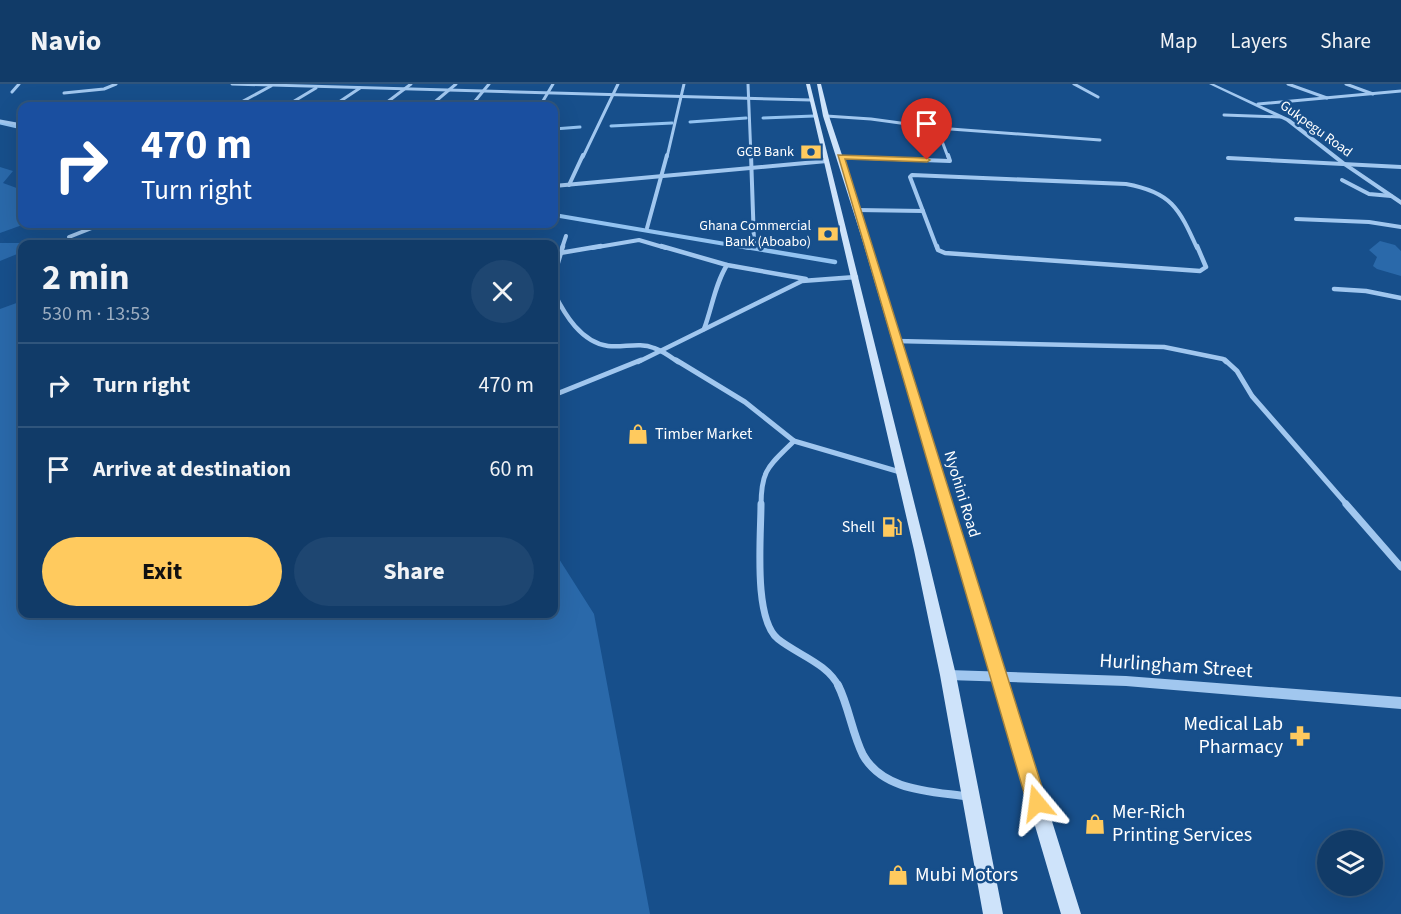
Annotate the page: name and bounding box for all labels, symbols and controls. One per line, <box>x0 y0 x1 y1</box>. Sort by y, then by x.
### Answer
text: Navio <box>30 21 101 61</box>
text: Map <box>1160 26 1197 56</box>
text: Layers <box>1230 26 1287 56</box>
text: Share <box>1320 26 1371 56</box>
street label: Gukpegu Road <box>1276 96 1356 162</box>
pin <box>901 98 952 160</box>
icon: arrive <box>910 107 943 140</box>
text: 470 m <box>141 115 252 175</box>
icon: right <box>42 126 120 204</box>
bank icon: GCB Bank <box>799 140 823 164</box>
place label: GCB Bank <box>736 142 794 162</box>
text: Turn right <box>141 171 252 210</box>
place label: Ghana Commercial Bank (Aboabo) <box>699 216 811 252</box>
bank icon: Ghana Commercial Bank (Aboabo) <box>816 222 840 246</box>
text: 2 min <box>42 252 130 303</box>
button: close <box>471 260 534 323</box>
text: 530 m · 13:53 <box>42 300 150 328</box>
icon: right <box>42 369 75 402</box>
text: Turn right <box>93 369 190 401</box>
text: 470 m <box>479 369 534 401</box>
shop icon: Timber Market <box>626 422 650 446</box>
place label: Timber Market <box>655 423 753 445</box>
street label: Nyohini Road <box>938 448 986 540</box>
icon: arrive <box>42 453 75 486</box>
text: Arrive at destination <box>93 453 291 485</box>
text: 60 m <box>489 453 534 485</box>
fuel station icon: Shell <box>880 515 904 539</box>
place label: Shell <box>842 516 875 538</box>
button: Exit <box>42 537 282 606</box>
button: Share <box>294 537 534 606</box>
street label: Hurlingham Street <box>1098 647 1254 685</box>
place label: Medical Lab Pharmacy <box>1184 710 1284 761</box>
pharmacy icon: Medical Lab Pharmacy <box>1288 724 1312 748</box>
position arrow <box>1005 771 1069 835</box>
place label: Mer-Rich Printing Services <box>1112 798 1252 849</box>
shop icon: Mer-Rich Printing Services <box>1083 812 1107 836</box>
map controls <box>1317 830 1383 896</box>
button: layers <box>1317 830 1383 896</box>
place label: Mubi Motors <box>915 861 1018 889</box>
shop icon: Mubi Motors <box>886 863 910 887</box>

